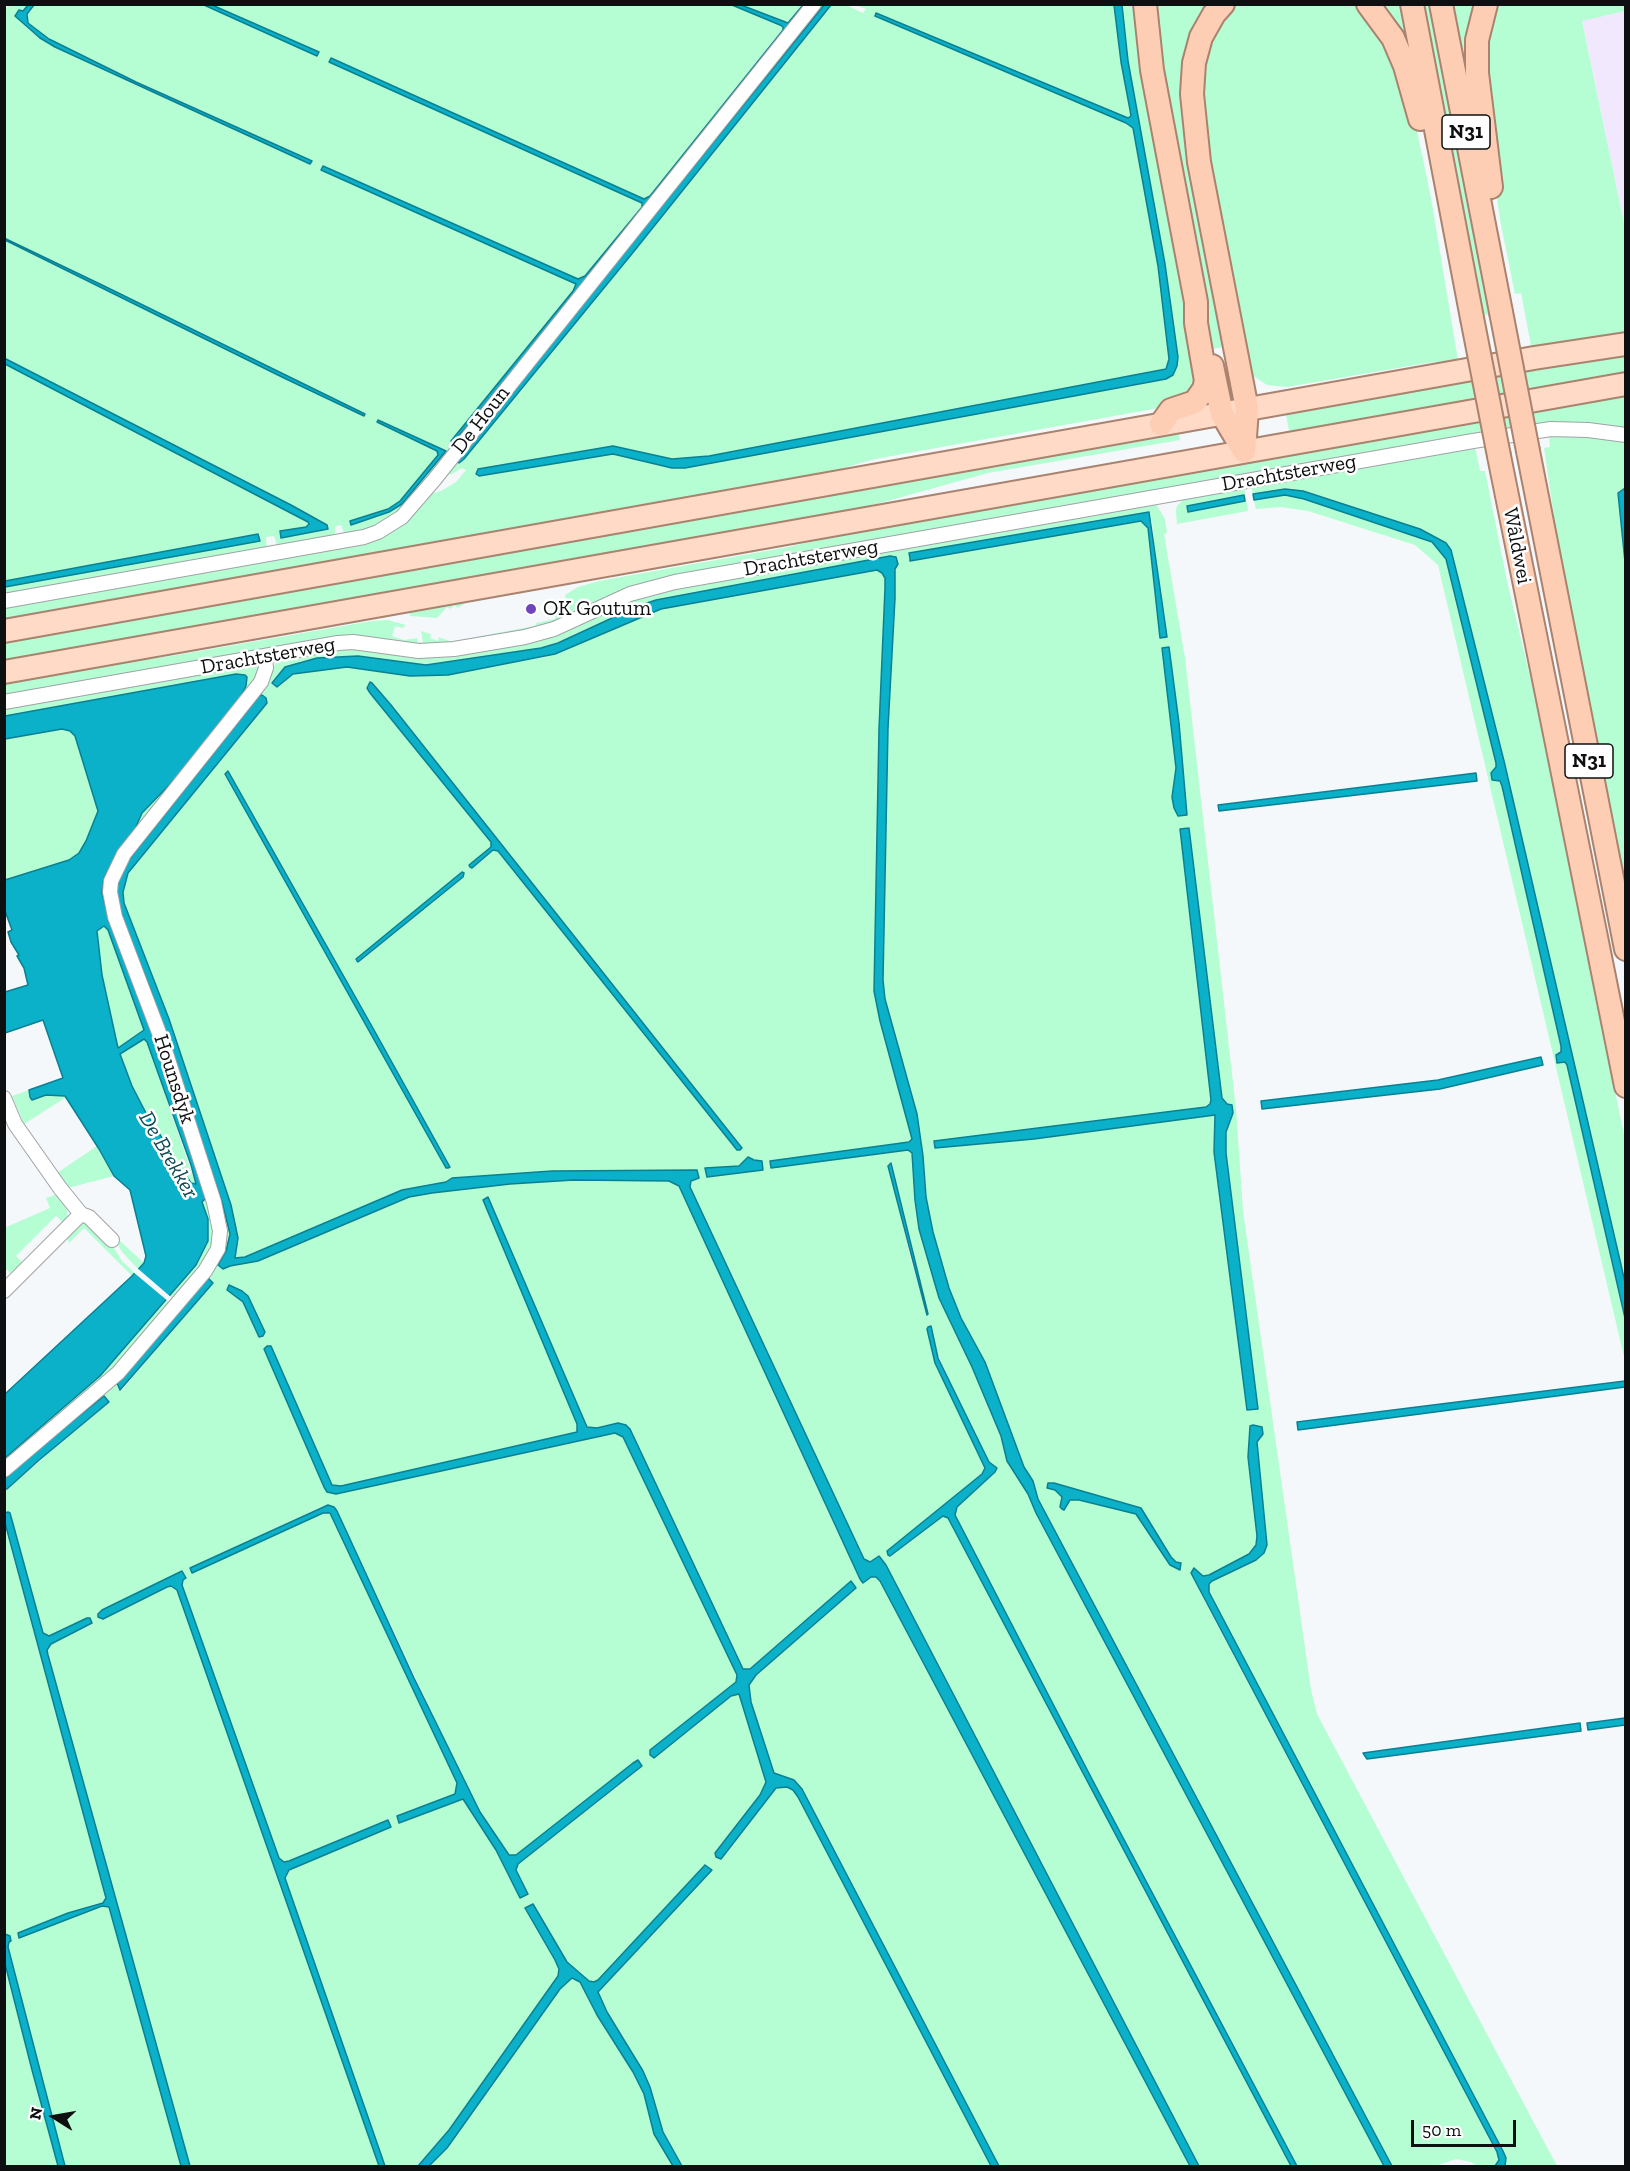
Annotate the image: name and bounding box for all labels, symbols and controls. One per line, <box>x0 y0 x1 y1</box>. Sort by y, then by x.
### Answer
road number: N31 <box>1442 115 1490 149</box>
street label: De Houn <box>447 381 515 459</box>
street label: Drachtsterweg <box>1220 449 1358 497</box>
street label: Wâldwei <box>1497 506 1537 586</box>
street label: Drachtsterweg <box>742 534 880 582</box>
place label: OK Goutum <box>543 596 651 622</box>
marker: OK Goutum <box>524 602 538 616</box>
street label: Drachtsterweg <box>199 632 337 680</box>
road number: N31 <box>1565 744 1613 778</box>
street label: Hounsdyk <box>148 1031 200 1127</box>
water label: De Brekker <box>133 1107 203 1203</box>
north arrow <box>24 2087 84 2147</box>
text: N <box>25 2106 46 2121</box>
scale bar <box>1414 2108 1519 2146</box>
text: 50 m <box>1422 2119 1461 2141</box>

